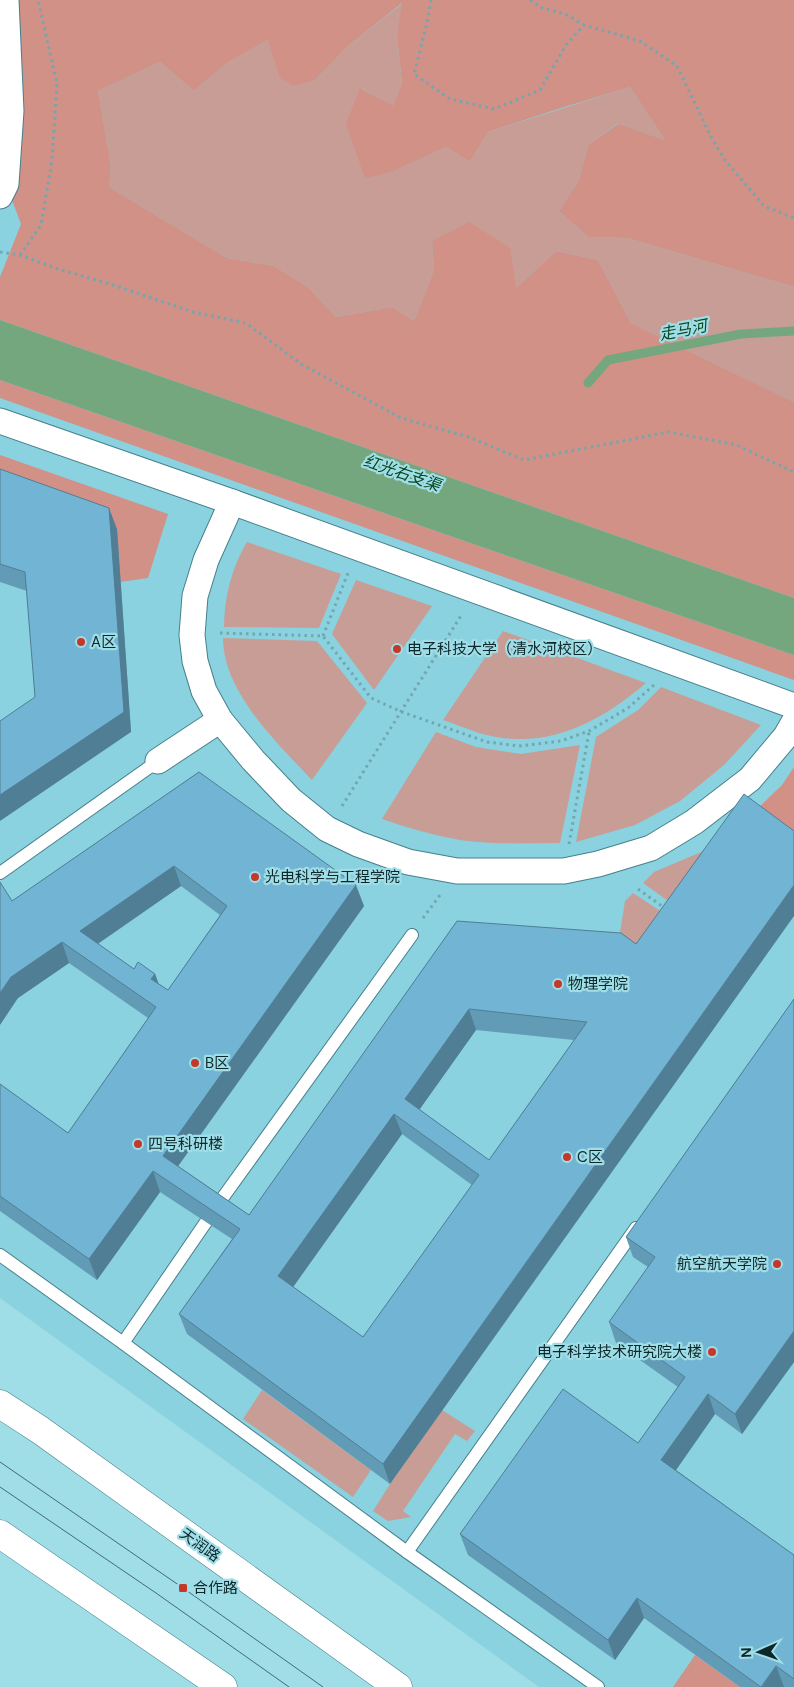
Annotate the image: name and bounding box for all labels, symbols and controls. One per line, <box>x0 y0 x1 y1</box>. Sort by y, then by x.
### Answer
water label: 走马河 <box>657 315 711 345</box>
water label: 红光右支渠 <box>361 450 445 497</box>
place label: A区 <box>91 632 116 652</box>
marker: A区 <box>75 636 87 648</box>
place label: 电子科技大学（清水河校区） <box>407 639 602 659</box>
marker: 电子科技大学（清水河校区） <box>391 643 403 655</box>
place label: 光电科学与工程学院 <box>265 867 400 887</box>
marker: 光电科学与工程学院 <box>249 871 261 883</box>
place label: 物理学院 <box>568 974 628 994</box>
marker: 物理学院 <box>552 978 564 990</box>
place label: B区 <box>205 1053 229 1073</box>
marker: B区 <box>189 1057 201 1069</box>
place label: 四号科研楼 <box>148 1134 223 1154</box>
marker: 四号科研楼 <box>132 1138 144 1150</box>
place label: C区 <box>577 1147 603 1167</box>
marker: C区 <box>561 1151 573 1163</box>
place label: 航空航天学院 <box>677 1254 767 1274</box>
marker: 航空航天学院 <box>771 1258 783 1270</box>
place label: 电子科学技术研究院大楼 <box>537 1342 702 1362</box>
marker: 电子科学技术研究院大楼 <box>706 1346 718 1358</box>
street label: 天润路 <box>176 1524 224 1566</box>
place label: 合作路 <box>193 1578 238 1598</box>
marker: 合作路 <box>177 1582 189 1594</box>
north arrow <box>734 1627 784 1677</box>
text: N <box>737 1647 755 1658</box>

